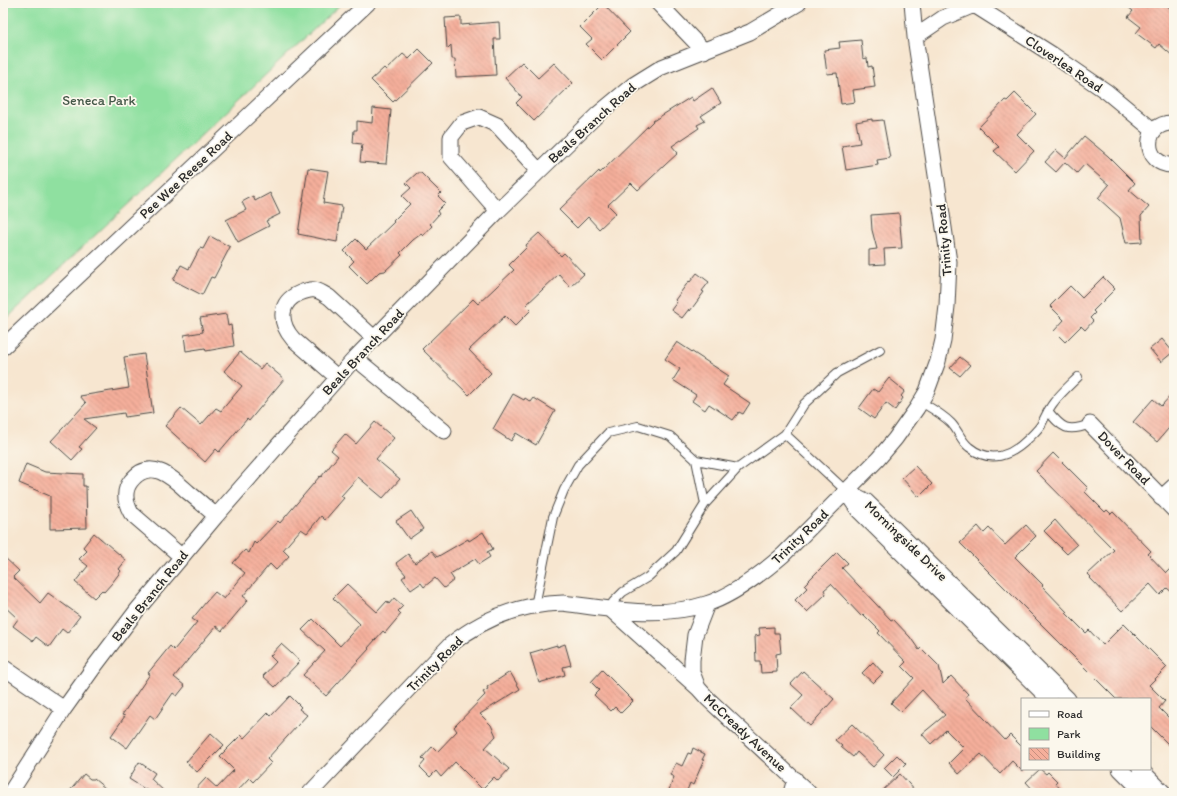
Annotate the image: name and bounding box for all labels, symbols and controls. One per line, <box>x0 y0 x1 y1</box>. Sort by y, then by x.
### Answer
street label: Cloverlea Road <box>1022 32 1107 97</box>
street label: Beals Branch Road <box>544 79 640 167</box>
park label: Seneca Park <box>62 92 137 109</box>
street label: Pee Wee Reese Road <box>136 127 236 222</box>
street label: Trinity Road <box>932 203 956 277</box>
street label: Beals Branch Road <box>318 305 408 399</box>
street label: Dover Road <box>1094 427 1154 489</box>
street label: Morningside Drive <box>861 497 951 585</box>
street label: Trinity Road <box>768 505 832 568</box>
street label: Beals Branch Road <box>108 547 192 645</box>
street label: Trinity Road <box>403 632 467 696</box>
street label: McCready Avenue <box>700 690 790 776</box>
legend <box>1021 698 1151 770</box>
text: Road <box>1057 707 1083 721</box>
text: Park <box>1057 727 1081 741</box>
text: Building <box>1057 747 1101 761</box>

